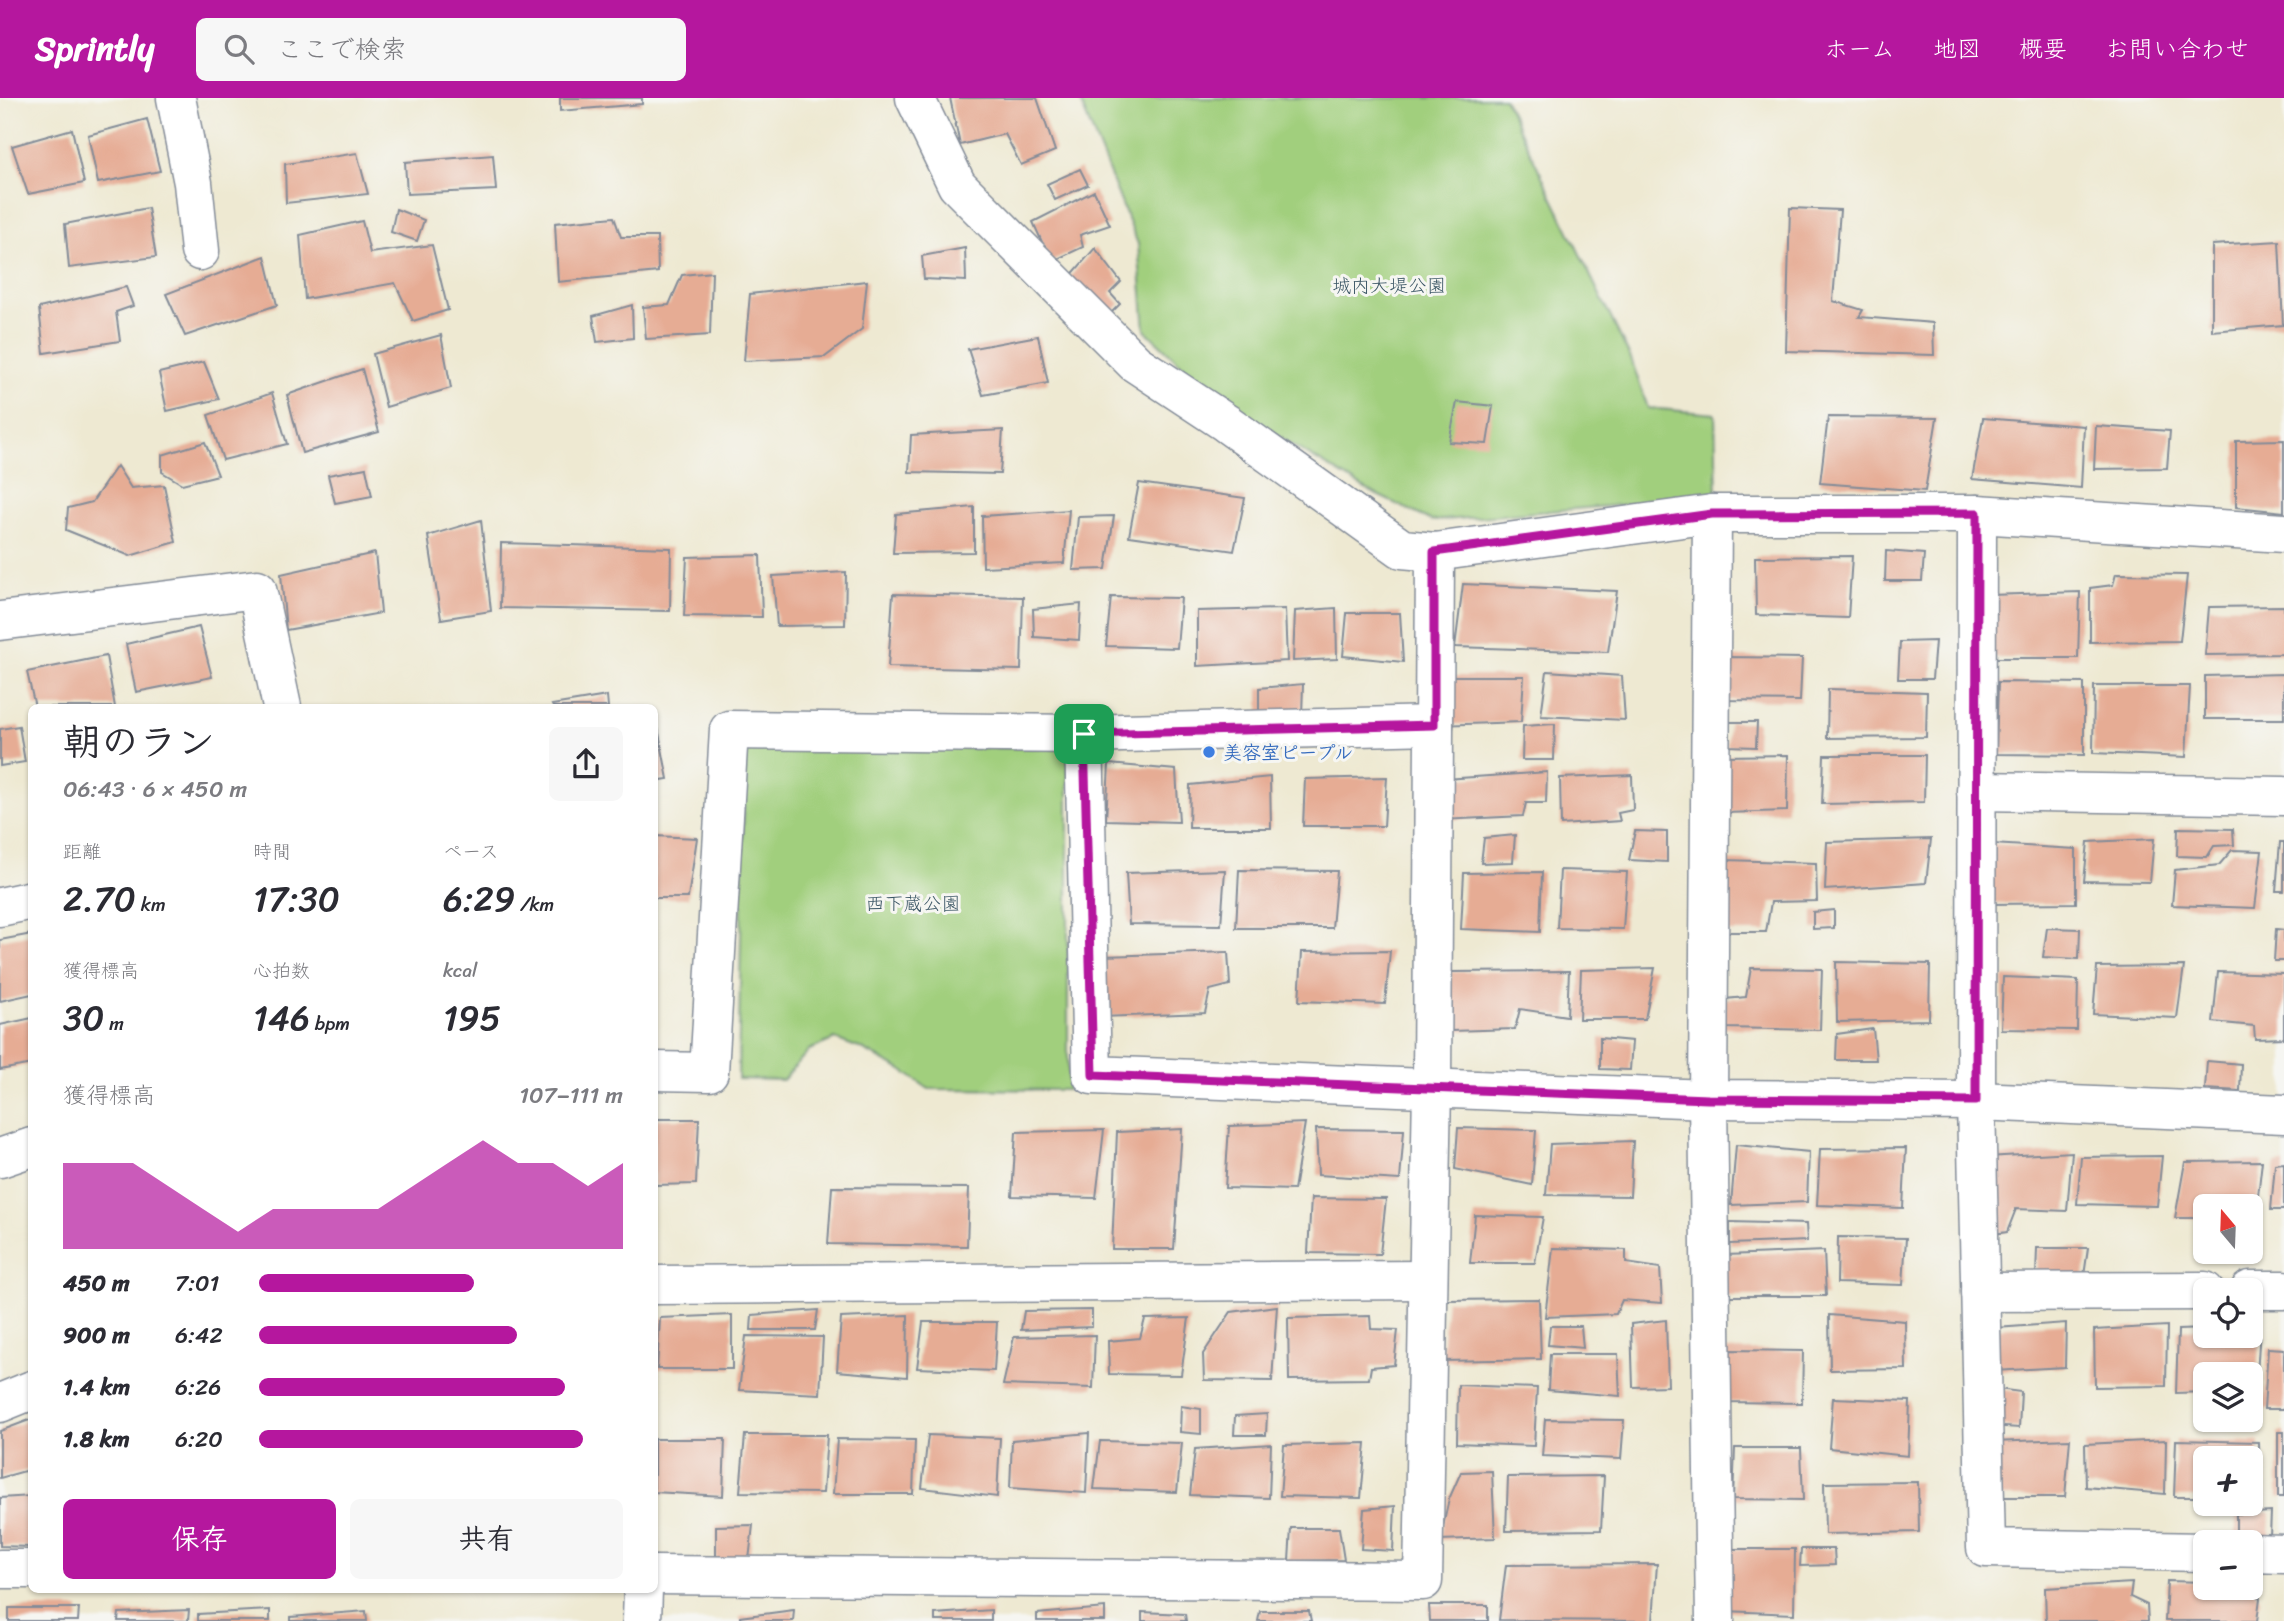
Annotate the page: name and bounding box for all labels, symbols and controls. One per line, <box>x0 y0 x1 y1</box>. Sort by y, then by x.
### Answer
search box <box>196 18 686 81</box>
text: Sprintly <box>35 20 154 78</box>
text: ここで検索 <box>276 26 406 72</box>
text: ホーム <box>1824 28 1895 70</box>
text: 地図 <box>1933 28 1981 70</box>
text: 概要 <box>2019 28 2067 70</box>
text: お問い合わせ <box>2105 28 2249 70</box>
icon: search <box>220 30 258 68</box>
park label: 城内大堤公園 <box>1332 269 1446 302</box>
pin <box>1054 704 1114 764</box>
text: 朝のラン <box>63 709 215 776</box>
icon: arrive <box>1065 715 1103 753</box>
button: share <box>549 727 623 801</box>
place label: 美容室ピープル <box>1223 736 1353 769</box>
marker: 美容室ピープル <box>1201 744 1217 760</box>
text: 06:43 · 6 × 450 m <box>63 769 247 810</box>
text: 距離 <box>63 835 101 868</box>
text: 時間 <box>253 835 291 868</box>
text: ペース <box>443 835 499 868</box>
text: 2.70 <box>63 868 136 930</box>
text: 17:30 <box>253 868 340 930</box>
text: 6:29 <box>443 868 515 930</box>
park label: 西下蔵公園 <box>865 887 961 920</box>
text: km <box>136 888 166 921</box>
text: /km <box>515 888 554 921</box>
text: 獲得標高 <box>63 954 139 987</box>
text: 心拍数 <box>253 954 310 987</box>
text: kcal <box>443 954 478 987</box>
text: 30 <box>63 987 104 1049</box>
text: 146 <box>253 987 310 1049</box>
text: 195 <box>443 987 501 1049</box>
text: m <box>104 1007 124 1040</box>
text: bpm <box>310 1007 350 1040</box>
text: 獲得標高 <box>63 1075 155 1116</box>
text: 107–111 m <box>519 1075 623 1116</box>
north arrow <box>2193 1194 2263 1264</box>
map controls <box>2193 1194 2263 1600</box>
text: 450 m <box>63 1263 130 1304</box>
text: 7:01 <box>175 1263 219 1304</box>
button: locate <box>2193 1278 2263 1348</box>
text: 900 m <box>63 1315 130 1356</box>
text: 6:42 <box>175 1315 223 1356</box>
button: layers <box>2193 1362 2263 1432</box>
text: 1.4 km <box>63 1367 130 1408</box>
text: 6:26 <box>175 1367 221 1408</box>
text: 1.8 km <box>63 1419 130 1460</box>
text: 6:20 <box>175 1419 223 1460</box>
button: + <box>2193 1446 2263 1516</box>
button: 保存 <box>63 1499 336 1579</box>
button: 共有 <box>350 1499 623 1579</box>
button: − <box>2193 1530 2263 1600</box>

